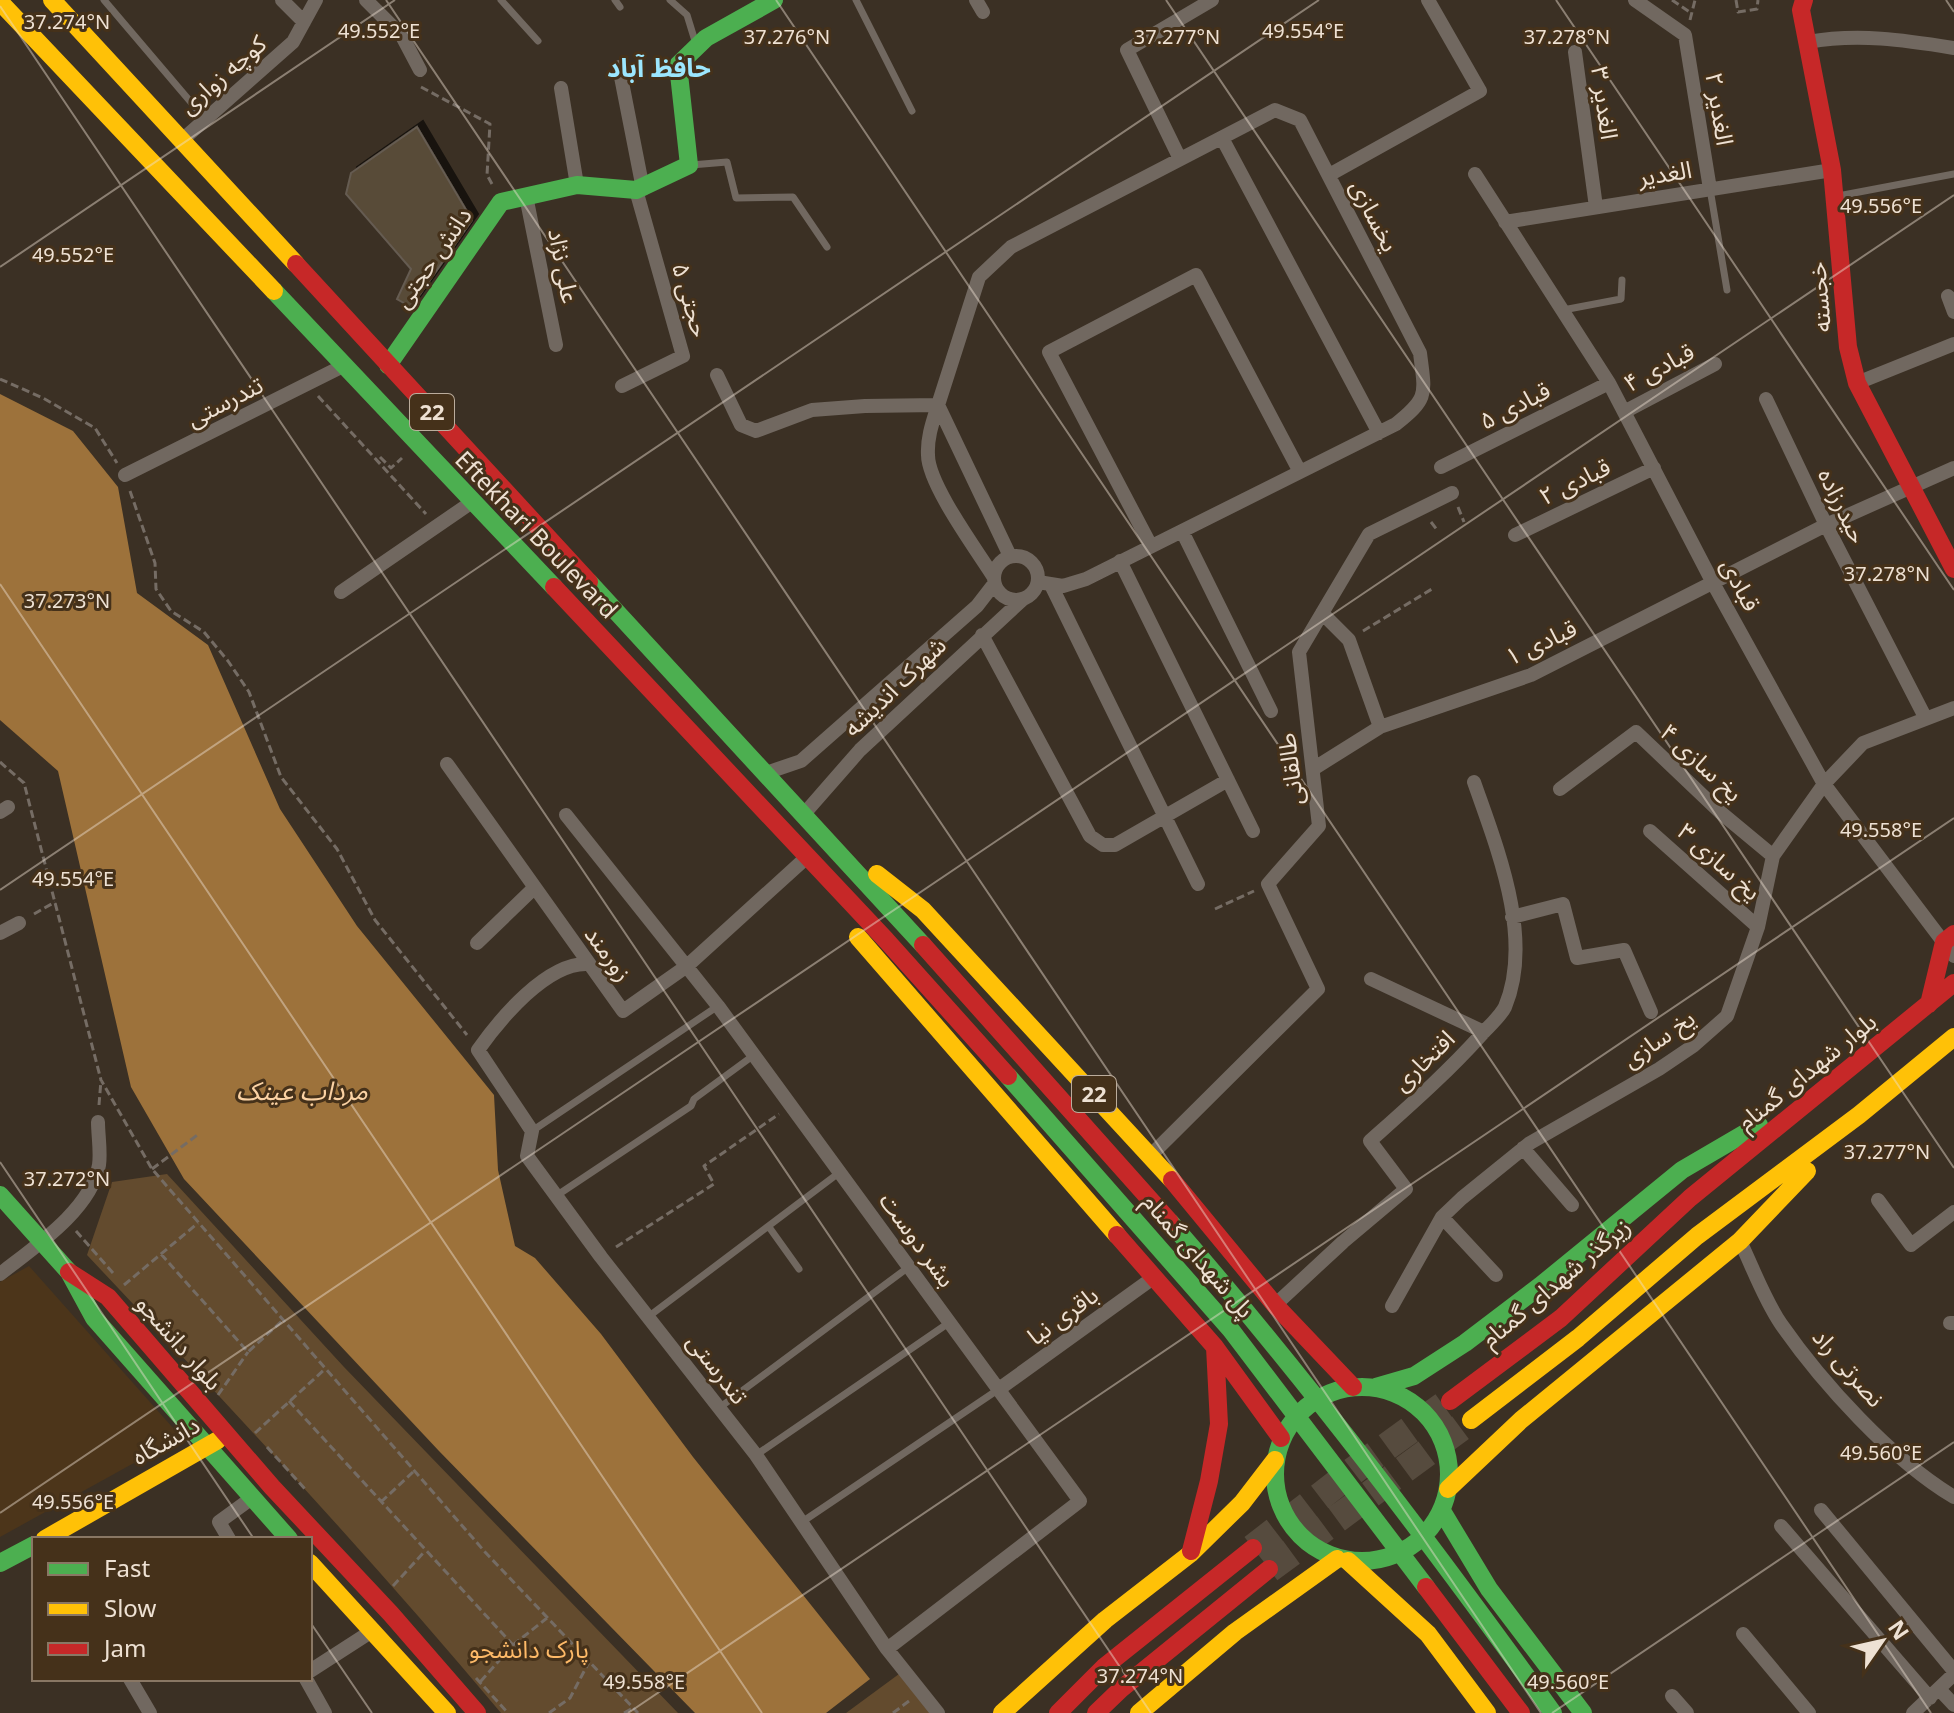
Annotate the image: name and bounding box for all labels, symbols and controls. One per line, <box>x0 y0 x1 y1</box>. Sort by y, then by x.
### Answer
text: 37.274°N <box>24 8 110 35</box>
text: 49.552°E <box>338 17 420 44</box>
text: 49.554°E <box>1262 17 1344 44</box>
text: 37.276°N <box>744 23 830 50</box>
text: 37.277°N <box>1134 23 1220 50</box>
text: 37.278°N <box>1524 23 1610 50</box>
street label: کوچه زواری <box>171 26 274 121</box>
district label: حافظ آباد <box>607 49 711 85</box>
street label: الغدیر ۳ <box>1584 64 1627 142</box>
street label: الغدیر ۲ <box>1698 70 1743 148</box>
street label: الغدیر <box>1635 152 1694 193</box>
street label: یخسازی <box>1343 174 1407 257</box>
text: 49.556°E <box>1840 192 1922 219</box>
street label: دانش حجتی <box>385 200 479 314</box>
street label: علی نژاد <box>541 225 588 306</box>
text: 49.552°E <box>32 241 114 268</box>
street label: حجتی ۵ <box>665 259 718 341</box>
street label: خجسته <box>1799 261 1838 334</box>
street label: قبادی ۴ <box>1617 334 1699 399</box>
street label: تندرستی <box>180 367 268 434</box>
street label: قبادی ۵ <box>1473 373 1555 437</box>
road number: 22 <box>410 394 454 430</box>
street label: Eftekhari Boulevard <box>448 443 626 625</box>
street label: قبادی ۲ <box>1533 449 1616 512</box>
street label: حیدرزاده <box>1811 462 1876 548</box>
street label: قبادی <box>1714 552 1769 617</box>
text: 37.278°N <box>1844 560 1930 587</box>
text: 37.273°N <box>24 587 110 614</box>
street label: قبادی ۱ <box>1499 611 1582 673</box>
street label: شهرک اندیشه <box>835 629 953 743</box>
street label: یخ سازی ۴ <box>1652 715 1751 810</box>
street label: طالقانی <box>1269 731 1310 807</box>
street label: یخ سازی ۳ <box>1670 815 1769 909</box>
text: 49.558°E <box>1840 816 1922 843</box>
text: 49.554°E <box>32 865 114 892</box>
street label: زورمند <box>578 919 640 987</box>
street label: یخ سازی <box>1615 1001 1702 1076</box>
street label: بلوار شهدای گمنام <box>1730 1004 1884 1140</box>
street label: افتخاری <box>1385 1022 1461 1098</box>
water label: مرداب عینک <box>236 1072 368 1108</box>
road number: 22 <box>1072 1076 1116 1112</box>
text: 37.277°N <box>1844 1138 1930 1165</box>
text: 37.272°N <box>24 1165 110 1192</box>
street label: بشر دوست <box>873 1185 964 1293</box>
street label: پل شهدای گمنام <box>1133 1186 1263 1326</box>
street label: زیرگذر شهدای گمنام <box>1473 1209 1639 1357</box>
street label: باقری نیا <box>1020 1278 1104 1352</box>
street label: بلوار دانشجو <box>129 1287 231 1397</box>
street label: نصرتی راد <box>1806 1321 1893 1413</box>
street label: تندرستی <box>680 1326 756 1410</box>
street label: دانشگاه <box>125 1408 205 1472</box>
text: 49.560°E <box>1840 1439 1922 1466</box>
text: 49.556°E <box>32 1488 114 1515</box>
legend <box>32 1537 312 1681</box>
text: Fast <box>104 1551 150 1584</box>
text: Slow <box>104 1591 156 1624</box>
north arrow <box>1842 1601 1922 1681</box>
text: N <box>1882 1613 1917 1645</box>
text: Jam <box>102 1631 146 1664</box>
park label: پارک دانشجو <box>469 1632 589 1665</box>
text: 37.274°N <box>1097 1662 1183 1689</box>
text: 49.558°E <box>603 1668 685 1695</box>
text: 49.560°E <box>1527 1668 1609 1695</box>

